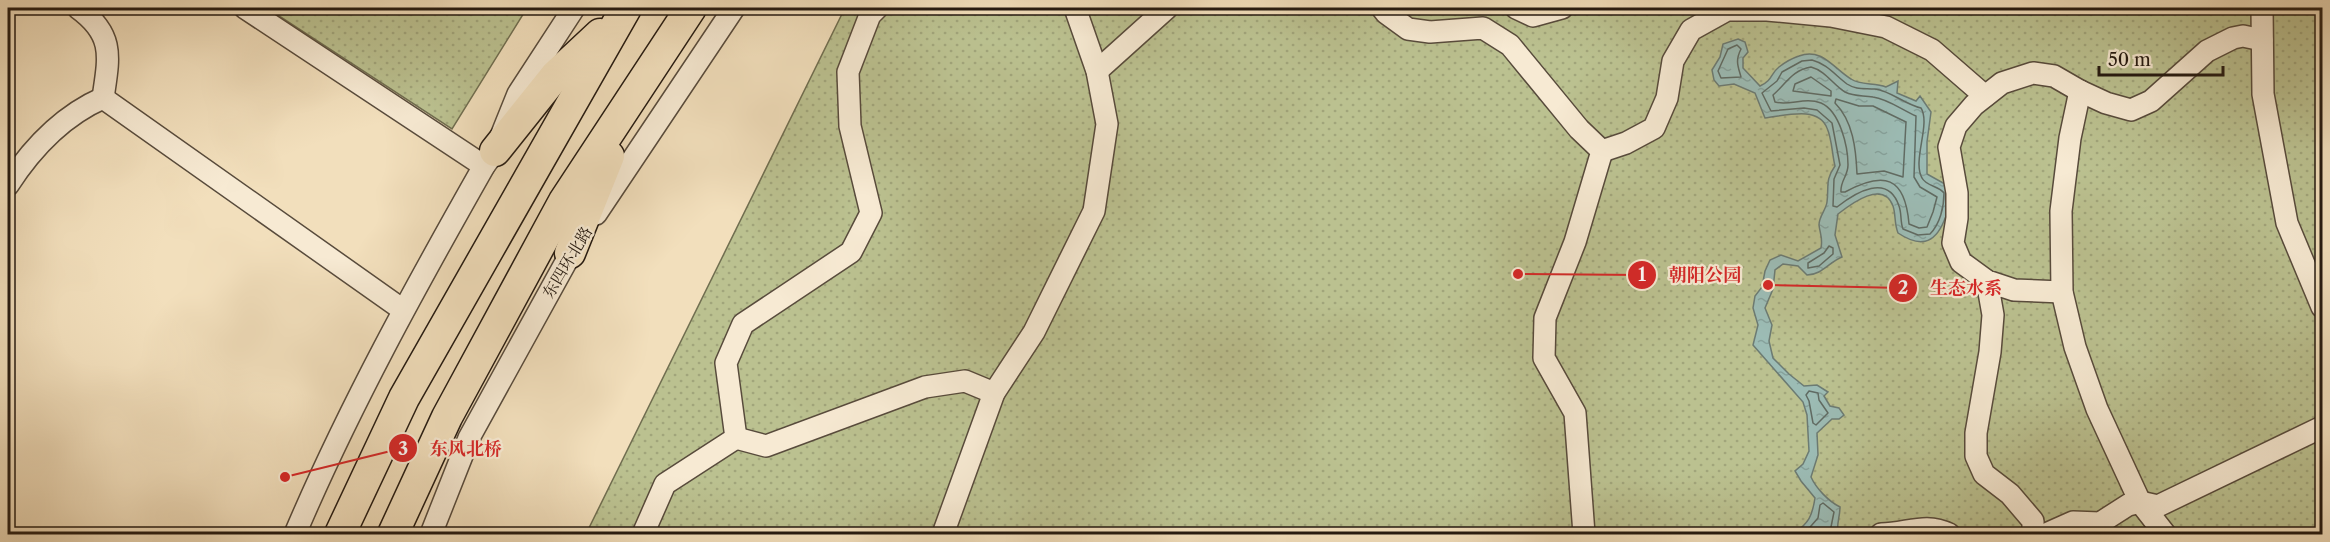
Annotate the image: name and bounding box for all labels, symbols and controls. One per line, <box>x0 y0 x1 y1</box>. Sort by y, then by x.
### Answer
scale bar <box>2099 39 2224 77</box>
text: 50 m <box>2108 49 2151 71</box>
street label: 东四环北路 <box>538 223 596 301</box>
callout: 朝阳公园 <box>1627 257 1753 293</box>
text: 1 <box>1638 264 1646 286</box>
text: 朝阳公园 <box>1669 264 1741 286</box>
callout: 生态水系 <box>1888 270 2014 306</box>
text: 2 <box>1898 277 1908 299</box>
text: 生态水系 <box>1930 277 2002 299</box>
callout: 东风北桥 <box>388 430 514 466</box>
text: 3 <box>398 438 408 460</box>
text: 东风北桥 <box>430 438 502 460</box>

